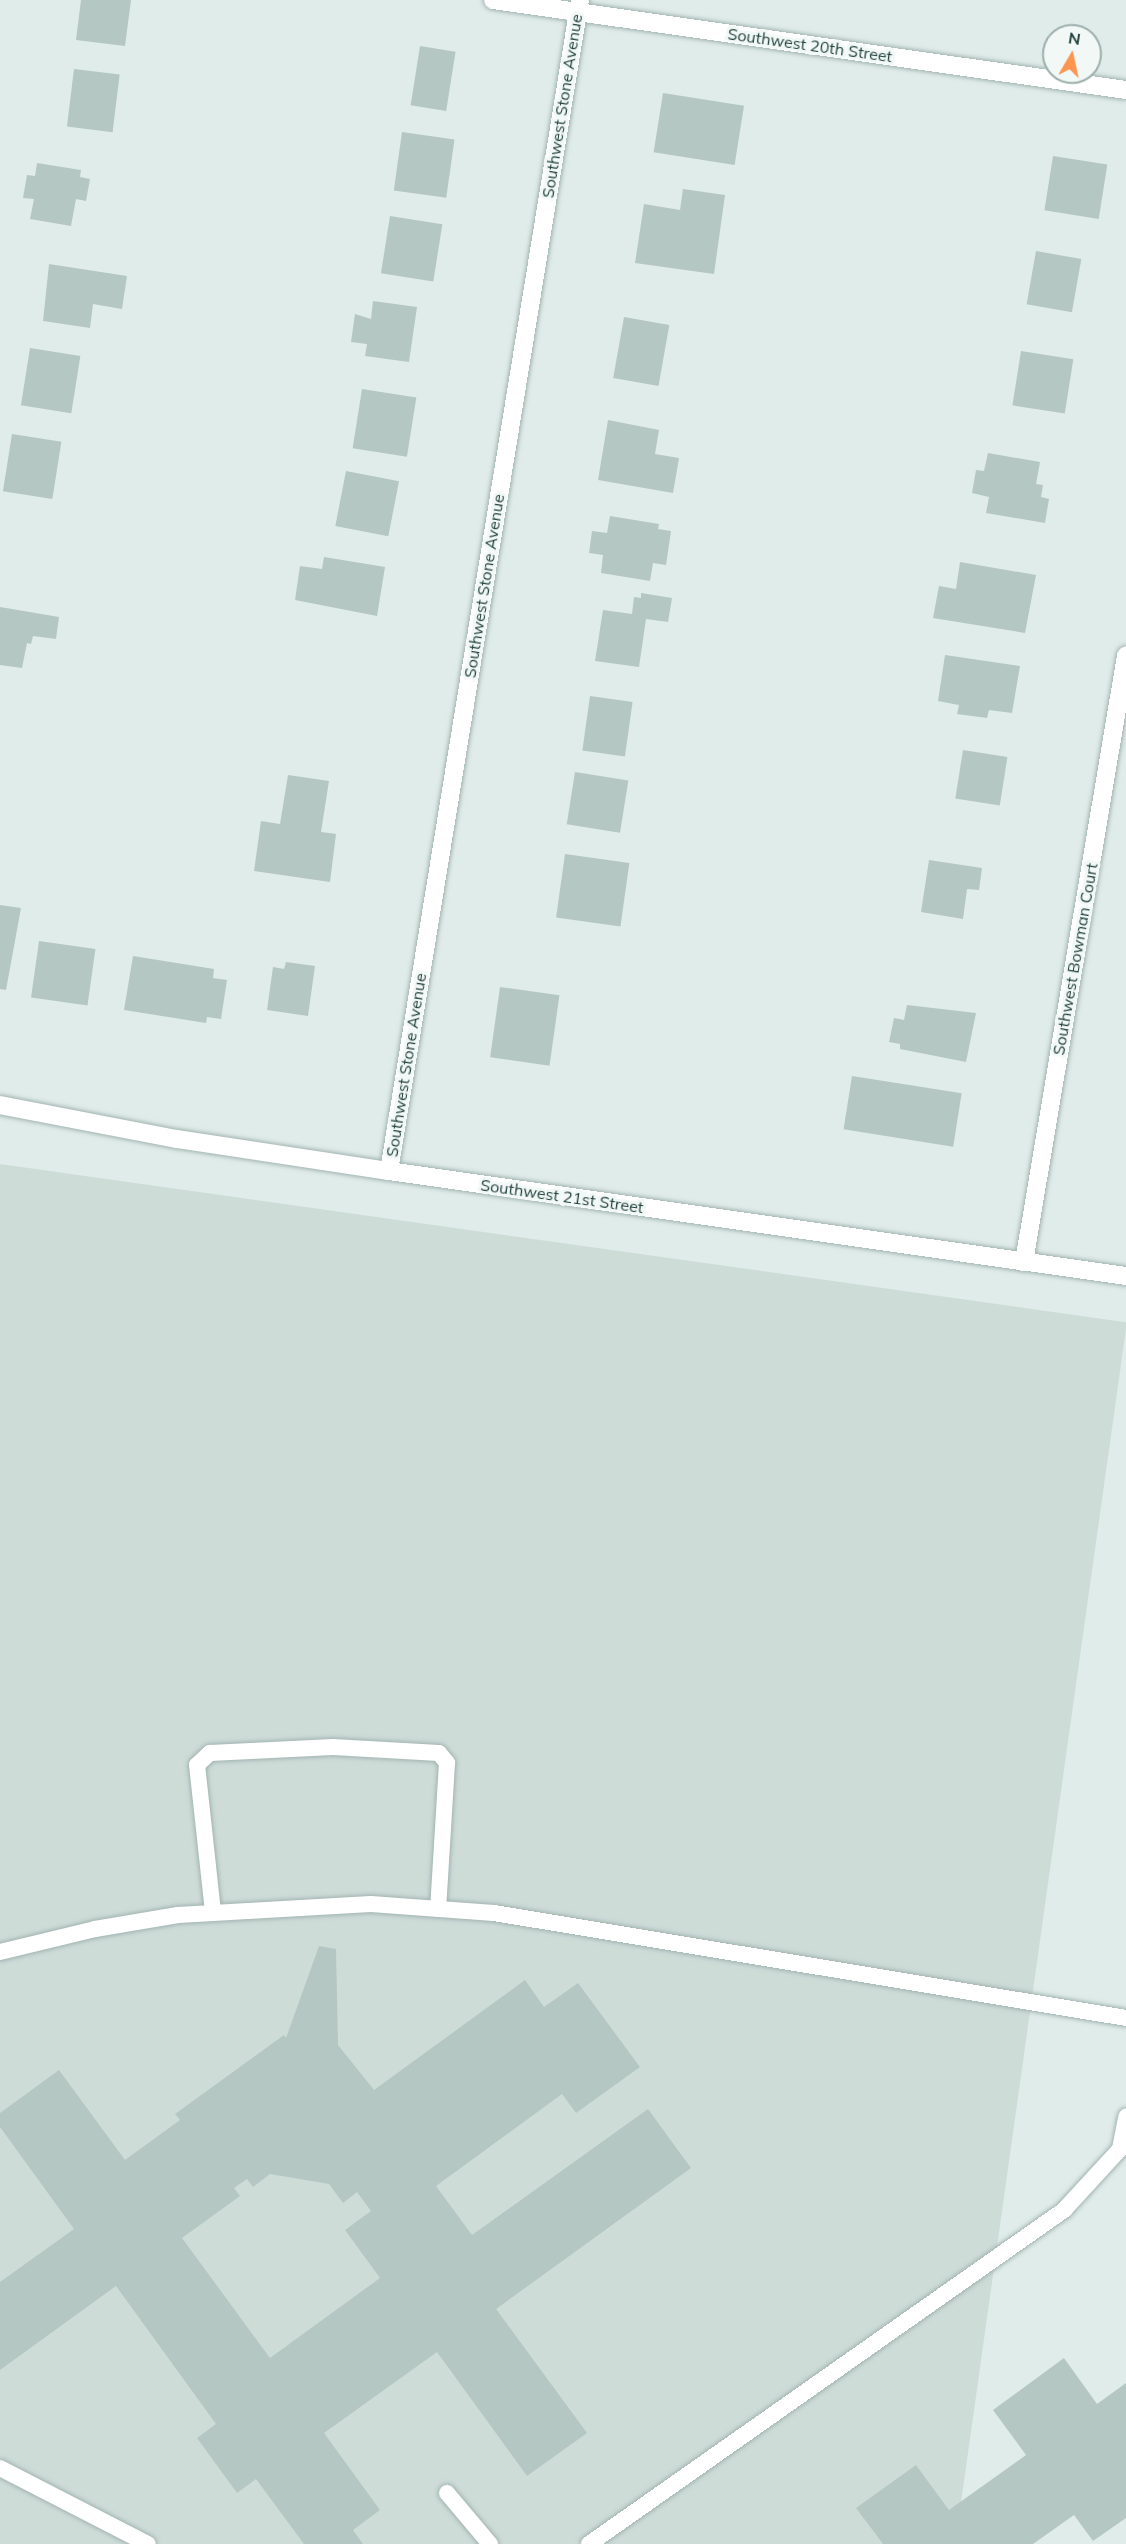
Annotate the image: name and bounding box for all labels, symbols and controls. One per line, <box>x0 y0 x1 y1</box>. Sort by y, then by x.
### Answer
street label: Southwest Stone Avenue <box>538 13 586 199</box>
street label: Southwest 20th Street <box>726 24 894 66</box>
north arrow <box>1042 24 1102 84</box>
text: N <box>1067 27 1082 49</box>
street label: Southwest Stone Avenue <box>460 493 508 679</box>
street label: Southwest Bowman Court <box>1049 861 1101 1057</box>
street label: Southwest Stone Avenue <box>382 972 430 1158</box>
street label: Southwest 21st Street <box>479 1175 645 1217</box>

